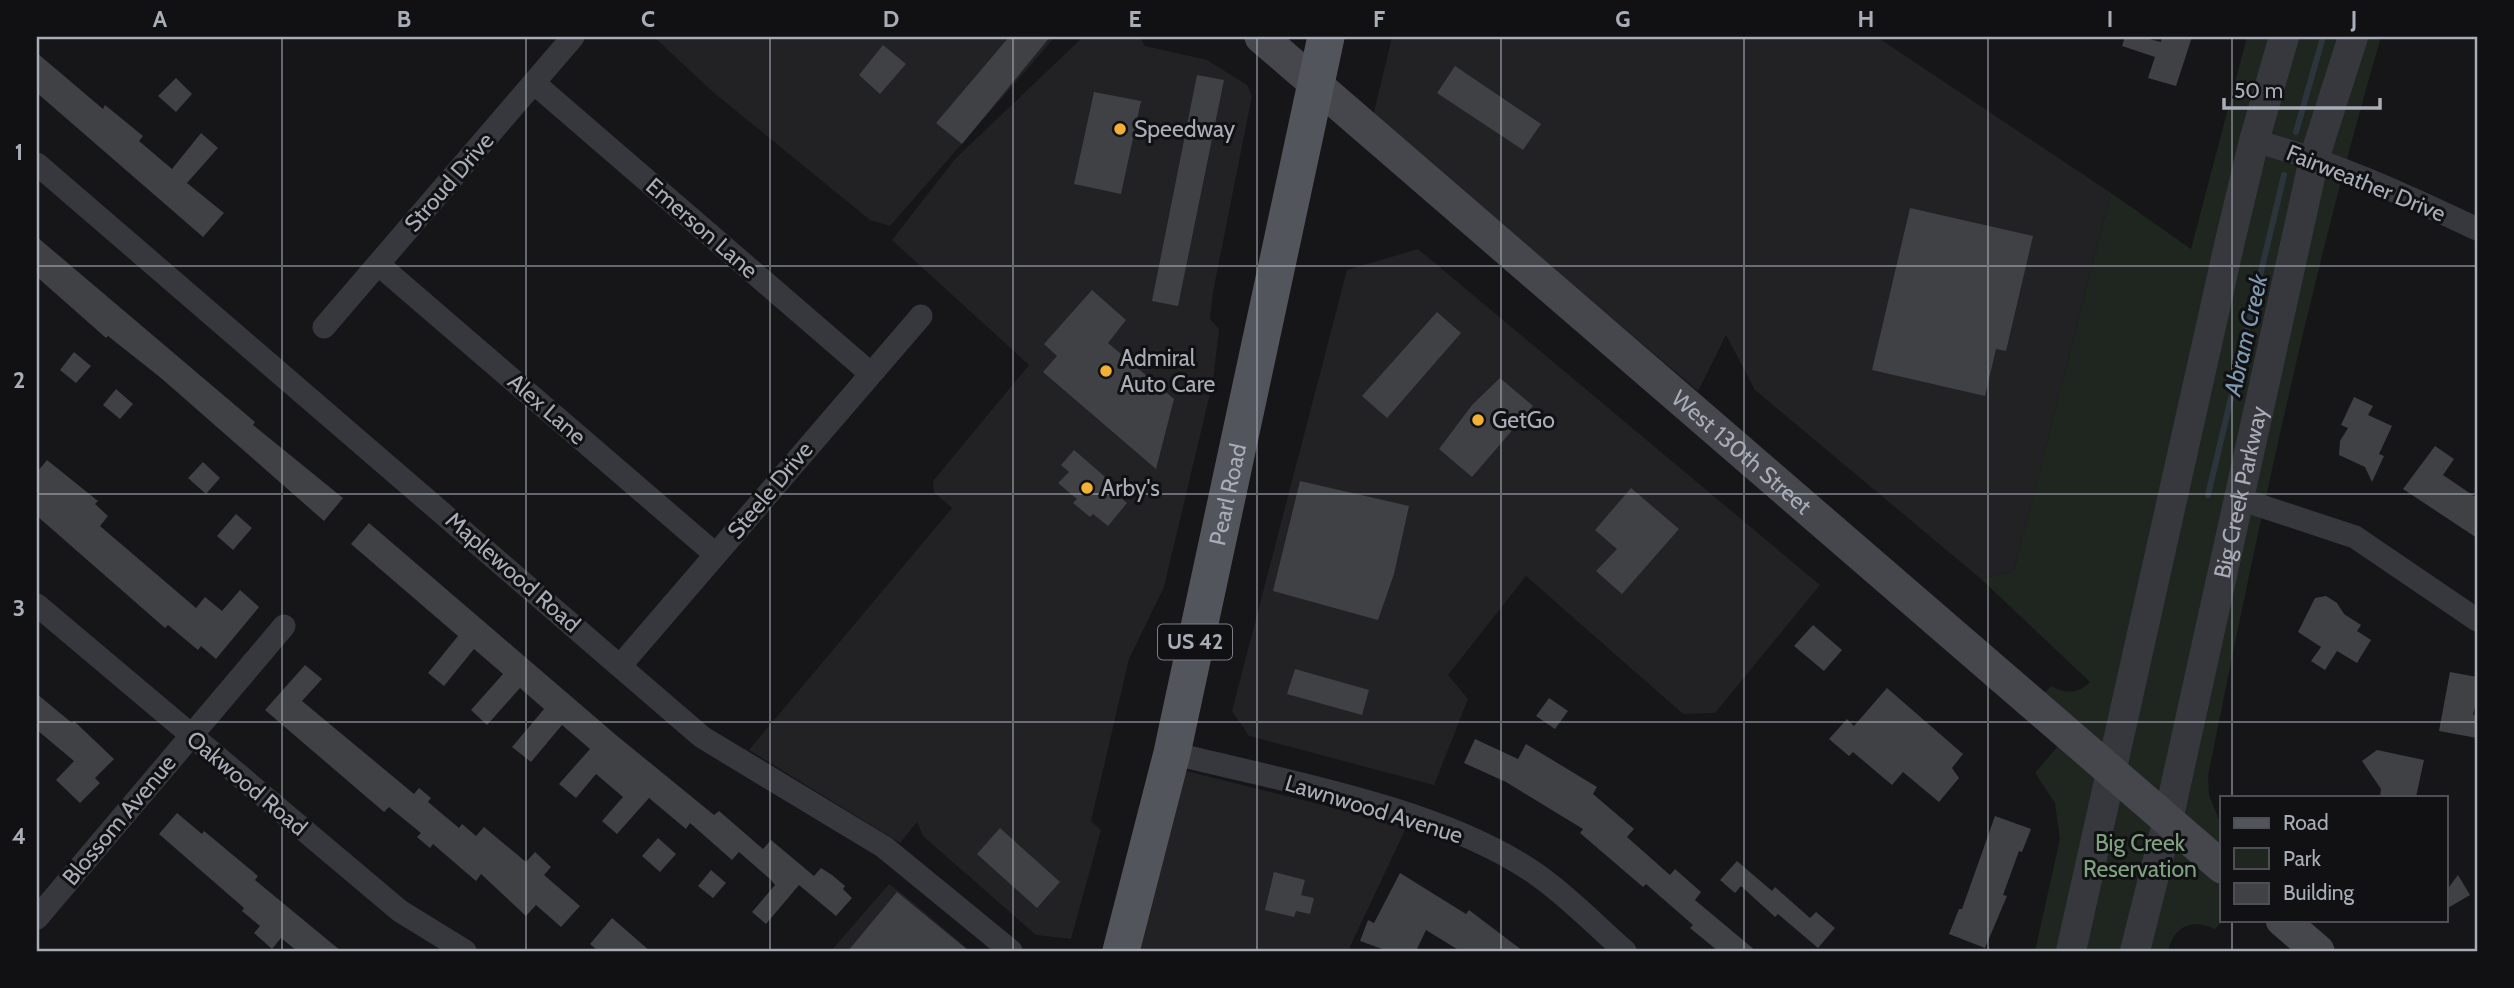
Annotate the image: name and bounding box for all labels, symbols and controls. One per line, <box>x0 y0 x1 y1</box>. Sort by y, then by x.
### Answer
text: A <box>153 5 168 33</box>
text: B <box>397 5 411 33</box>
text: C <box>641 5 655 33</box>
text: D <box>883 5 899 33</box>
text: E <box>1128 5 1142 33</box>
text: F <box>1373 5 1385 33</box>
text: G <box>1615 5 1631 33</box>
text: H <box>1858 5 1874 33</box>
text: I <box>2107 5 2113 33</box>
text: J <box>2350 5 2357 33</box>
scale bar <box>2224 66 2379 110</box>
text: 50 m <box>2234 78 2283 103</box>
place label: Speedway <box>1134 115 1236 143</box>
marker: Speedway <box>1112 121 1128 137</box>
street label: Stroud Drive <box>398 127 500 237</box>
text: 1 <box>15 138 23 166</box>
street label: Fairweather Drive <box>2282 138 2450 228</box>
street label: Emerson Lane <box>640 172 764 284</box>
water label: Abram Creek <box>2217 271 2274 399</box>
place label: Admiral Auto Care <box>1120 344 1216 398</box>
marker: Admiral Auto Care <box>1098 363 1114 379</box>
text: 2 <box>13 366 25 394</box>
street label: Alex Lane <box>502 368 592 451</box>
street label: West 130th Street <box>1666 384 1817 520</box>
street label: Big Creek Parkway <box>2208 403 2273 581</box>
place label: GetGo <box>1492 406 1555 434</box>
marker: GetGo <box>1470 412 1486 428</box>
street label: Steele Drive <box>721 436 819 544</box>
street label: Pearl Road <box>1203 441 1252 548</box>
place label: Arby's <box>1101 474 1160 502</box>
marker: Arby's <box>1079 480 1095 496</box>
street label: Maplewood Road <box>440 506 586 638</box>
text: 3 <box>13 594 25 622</box>
road number: US 42 <box>1158 624 1232 660</box>
street label: Oakwood Road <box>181 725 313 841</box>
street label: Blossom Avenue <box>56 749 182 891</box>
street label: Lawnwood Avenue <box>1282 769 1466 849</box>
legend <box>2220 796 2448 922</box>
text: Road <box>2283 810 2329 835</box>
text: 4 <box>12 822 26 850</box>
park label: Big Creek Reservation <box>2083 829 2197 883</box>
text: Park <box>2283 846 2321 871</box>
text: Building <box>2283 880 2355 905</box>

